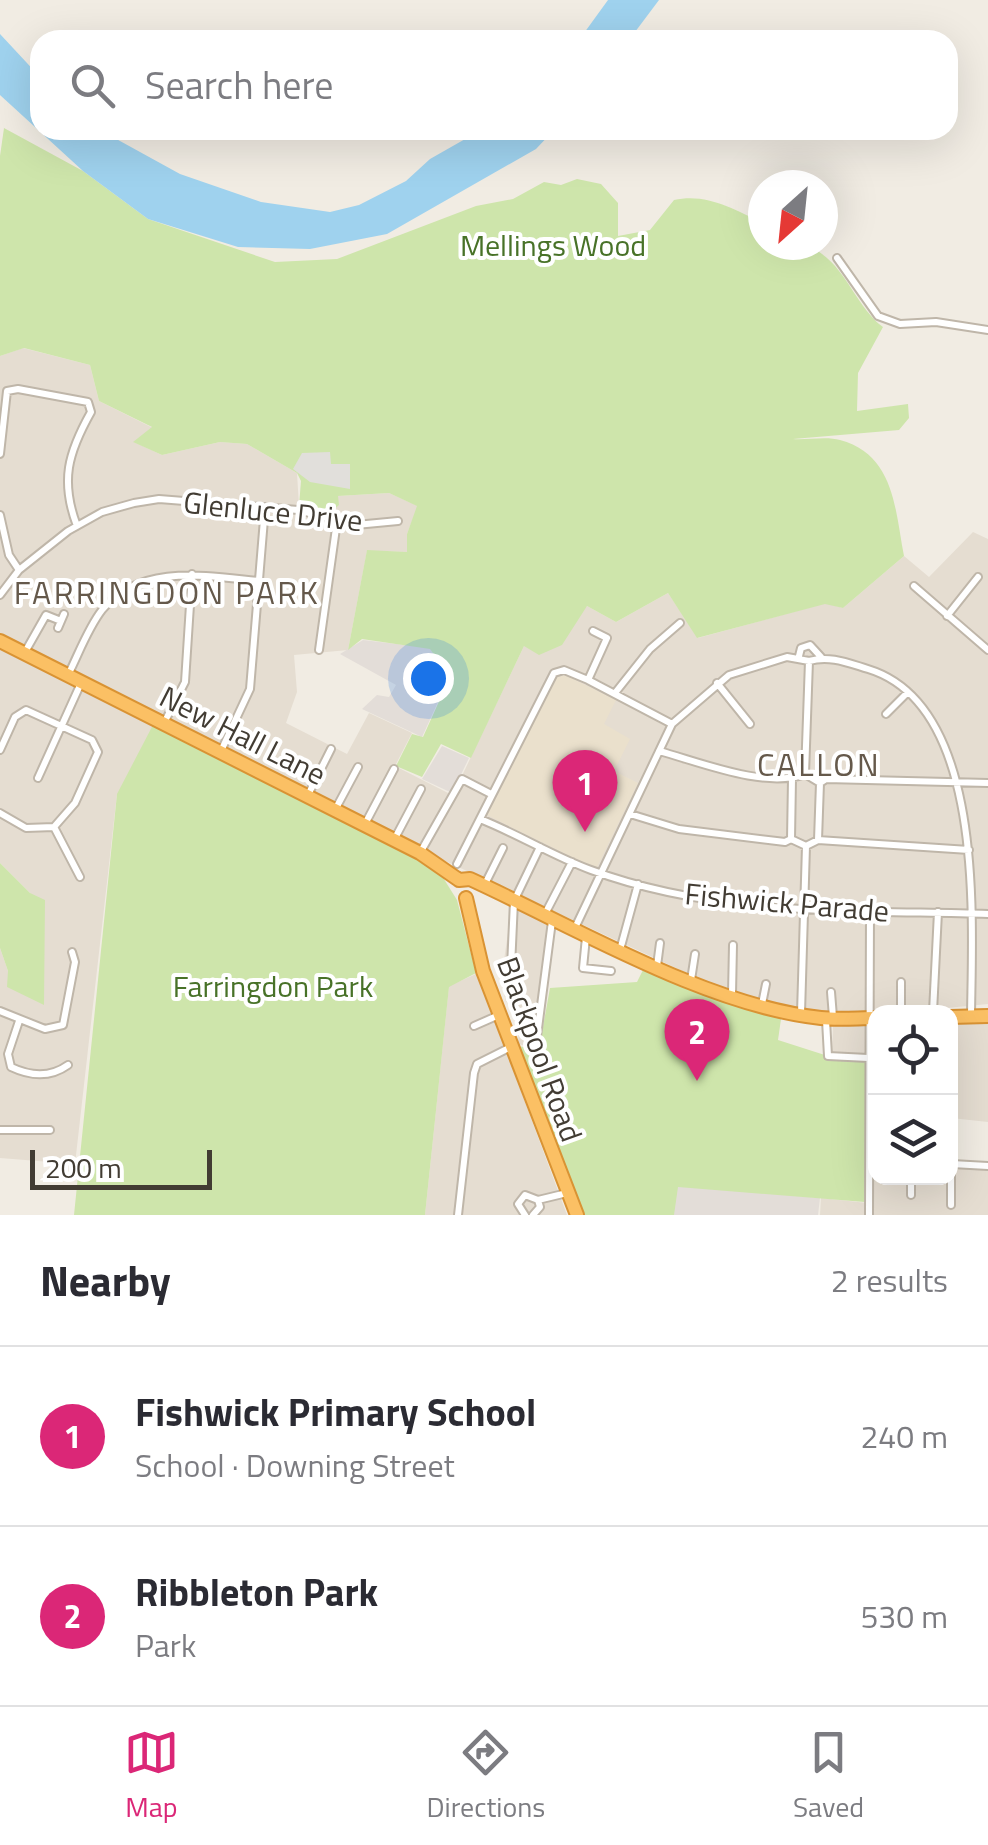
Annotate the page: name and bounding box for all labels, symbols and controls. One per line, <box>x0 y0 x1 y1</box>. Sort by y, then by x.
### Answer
search box <box>30 30 958 140</box>
text: Search here <box>145 56 333 114</box>
icon: search <box>65 58 120 113</box>
north arrow <box>748 170 838 260</box>
park label: Mellings Wood <box>460 222 646 268</box>
street label: Glenluce Drive <box>181 479 365 543</box>
district label: FARRINGDON PARK <box>14 568 320 616</box>
your location <box>403 653 454 704</box>
street label: New Hall Lane <box>152 673 334 797</box>
district label: CALLON <box>757 740 881 788</box>
pin: 1 <box>552 750 618 832</box>
street label: Fishwick Parade <box>683 870 891 934</box>
street label: Blackpool Road <box>485 950 595 1148</box>
park label: Farringdon Park <box>173 963 373 1009</box>
pin: 2 <box>664 998 730 1081</box>
map controls <box>868 1005 958 1185</box>
button: locate <box>868 1005 958 1095</box>
button: layers <box>868 1095 958 1185</box>
scale bar <box>30 1145 212 1190</box>
text: 200 m <box>45 1146 122 1189</box>
text: Nearby <box>40 1248 171 1312</box>
text: 2 results <box>831 1256 948 1304</box>
text: Fishwick Primary School <box>135 1383 536 1441</box>
text: 1 <box>64 1412 81 1460</box>
text: 240 m <box>860 1412 948 1460</box>
text: School · Downing Street <box>135 1441 455 1489</box>
text: Ribbleton Park <box>135 1563 378 1621</box>
text: 2 <box>64 1592 81 1640</box>
text: 530 m <box>860 1592 948 1640</box>
text: Park <box>135 1621 196 1669</box>
tab: Map <box>124 1725 179 1828</box>
tab: Directions <box>427 1725 545 1828</box>
tab: Saved <box>793 1725 864 1828</box>

